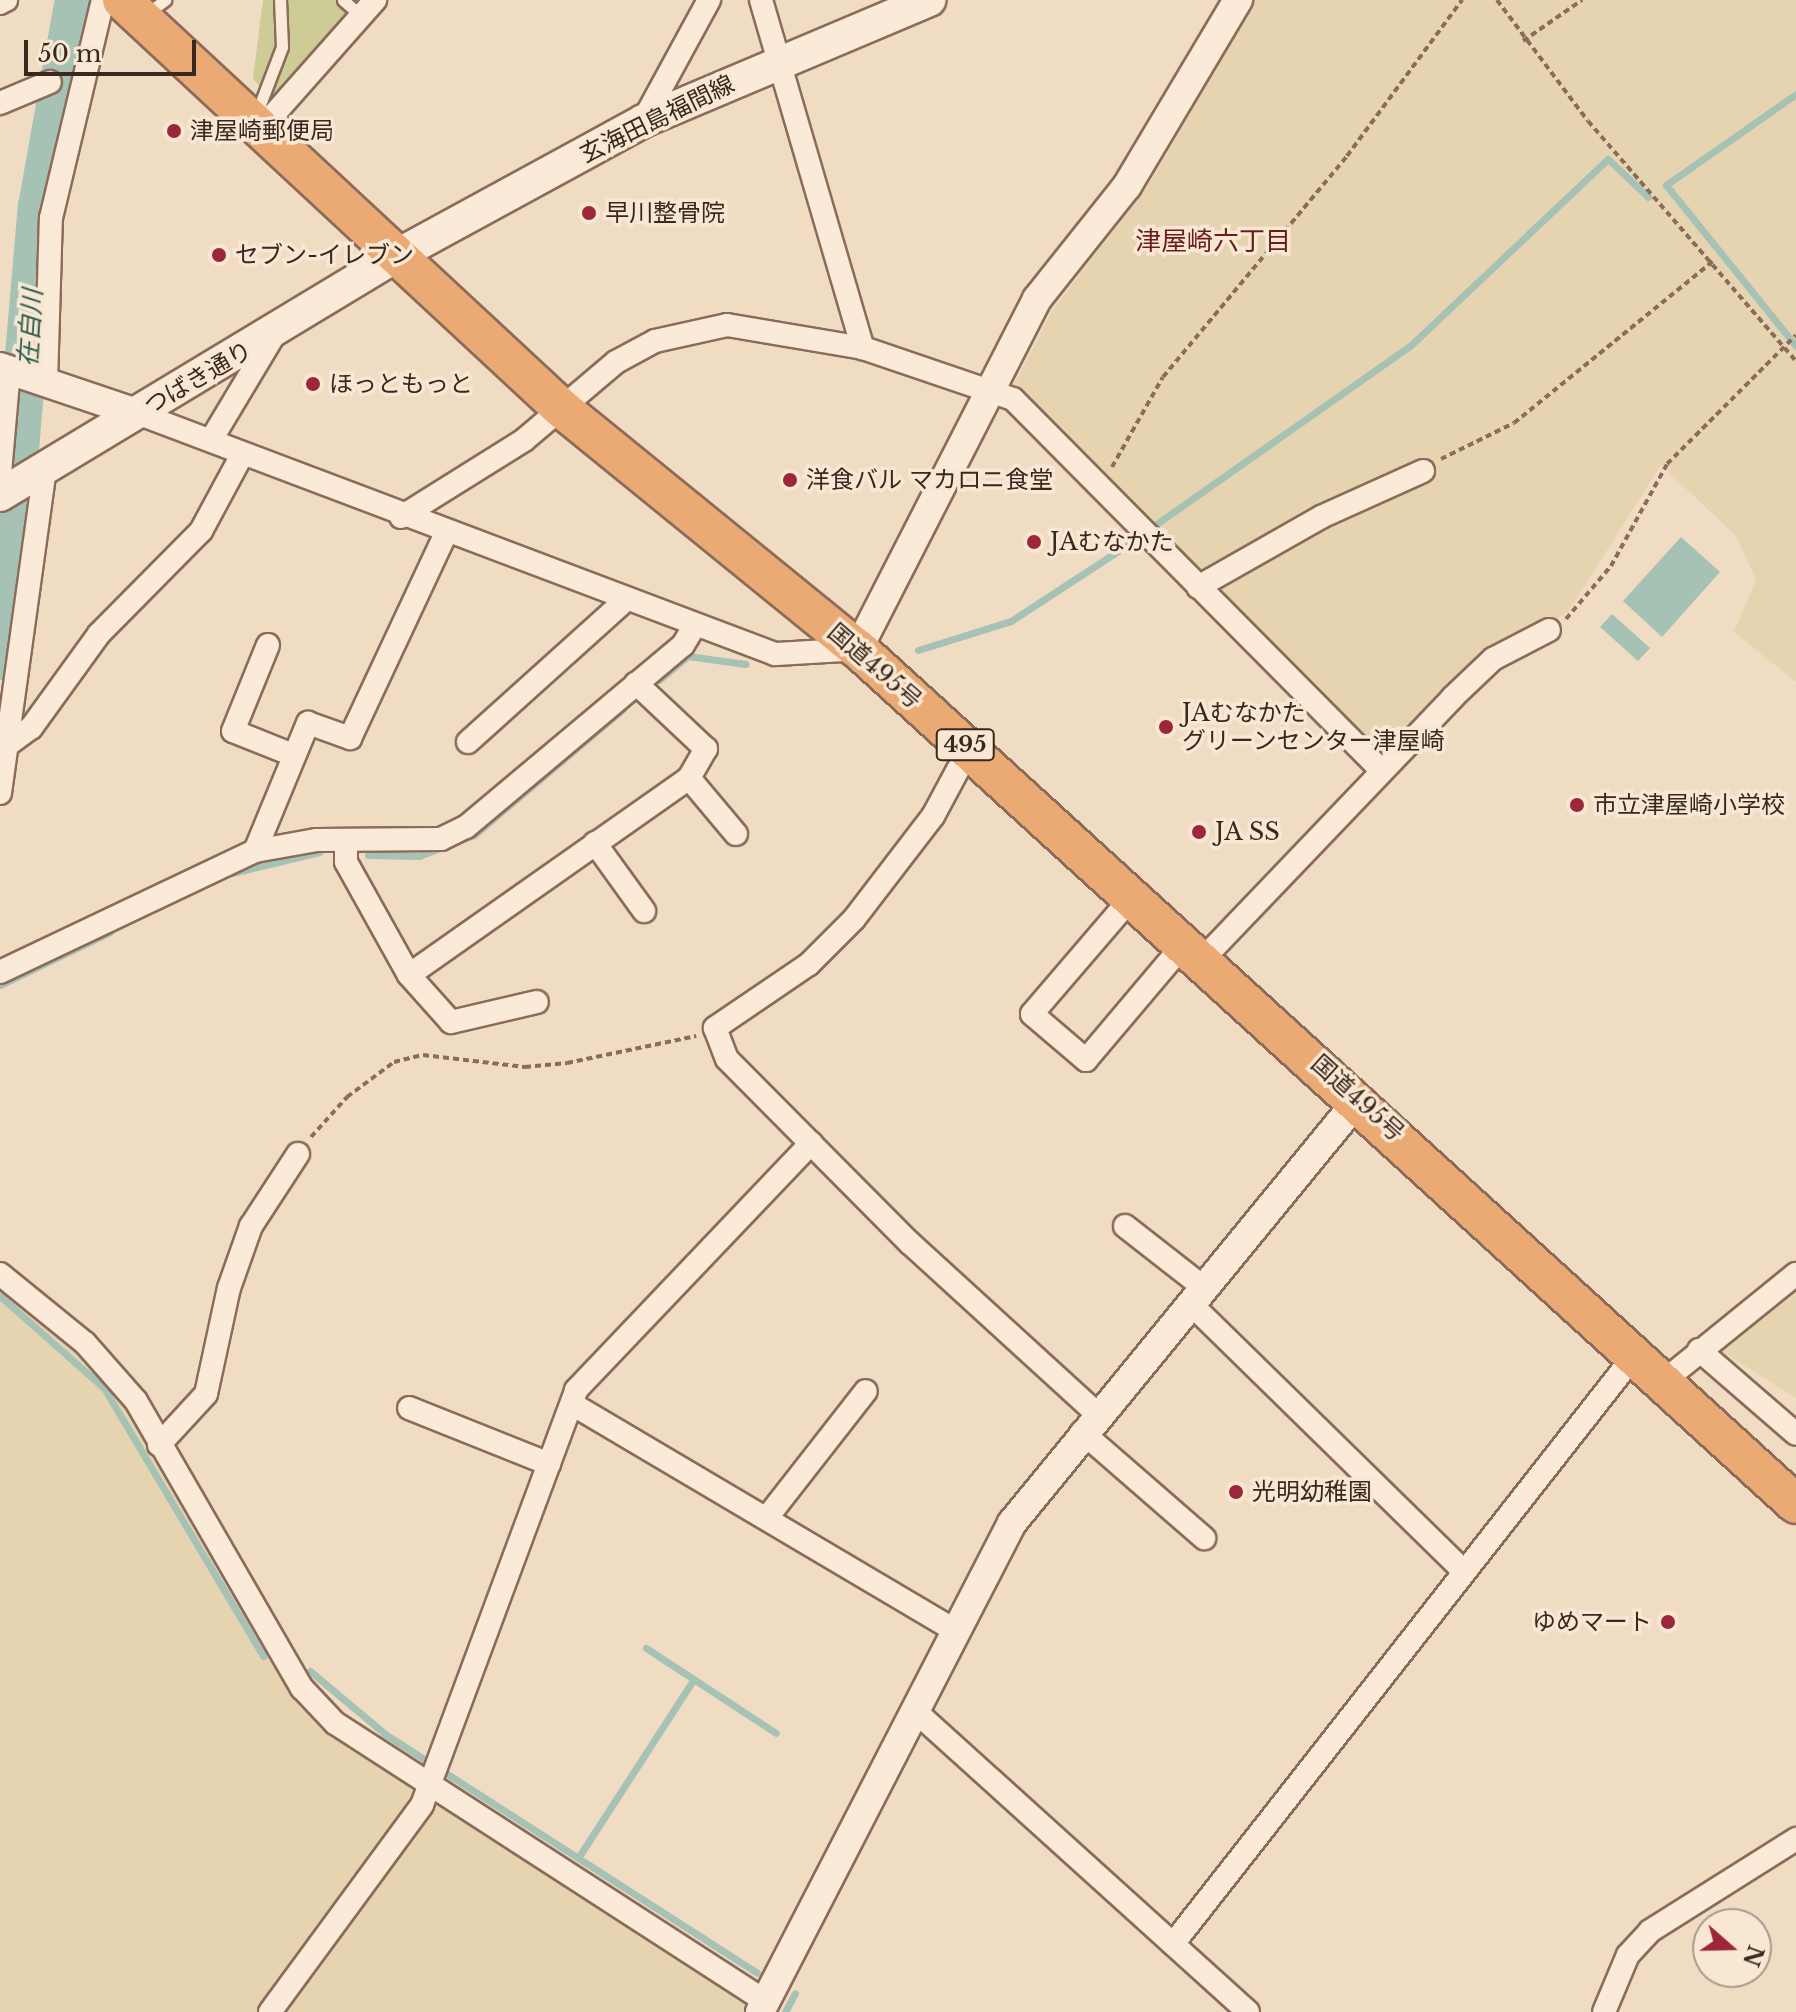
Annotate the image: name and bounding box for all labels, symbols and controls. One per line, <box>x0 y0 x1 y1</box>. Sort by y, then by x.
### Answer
scale bar <box>28 24 200 74</box>
text: 50 m <box>38 39 101 68</box>
street label: 玄海田島福間線 <box>575 69 739 169</box>
place label: 津屋崎郵便局 <box>190 117 334 145</box>
marker: 津屋崎郵便局 <box>165 122 183 140</box>
place label: 早川整骨院 <box>605 199 725 227</box>
marker: 早川整骨院 <box>580 204 598 222</box>
district label: 津屋崎六丁目 <box>1135 226 1291 258</box>
place label: セブン-イレブン <box>235 241 414 269</box>
marker: セブン-イレブン <box>210 246 228 264</box>
water label: 在自川 <box>13 288 49 368</box>
street label: つばき通り <box>139 336 257 420</box>
place label: ほっともっと <box>329 370 473 398</box>
marker: ほっともっと <box>304 375 322 393</box>
place label: 洋食バル マカロニ食堂 <box>806 466 1053 494</box>
marker: 洋食バル マカロニ食堂 <box>781 471 799 489</box>
place label: JAむなかた <box>1050 528 1174 556</box>
marker: JAむなかた <box>1025 533 1043 551</box>
street label: 国道495号 <box>822 617 928 715</box>
place label: JAむなかた グリーンセンター津屋崎 <box>1182 699 1446 755</box>
marker: JAむなかた グリーンセンター津屋崎 <box>1157 718 1175 736</box>
road number: 495 <box>935 727 995 763</box>
place label: 市立津屋崎小学校 <box>1593 791 1785 819</box>
marker: 市立津屋崎小学校 <box>1568 796 1586 814</box>
place label: JA SS <box>1215 818 1281 846</box>
marker: JA SS <box>1190 823 1208 841</box>
street label: 国道495号 <box>1306 1049 1410 1147</box>
place label: 光明幼稚園 <box>1252 1478 1372 1506</box>
marker: 光明幼稚園 <box>1227 1483 1245 1501</box>
place label: ゆめマート <box>1532 1608 1652 1636</box>
marker: ゆめマート <box>1659 1613 1677 1631</box>
north arrow <box>1692 1908 1772 1988</box>
text: N <box>1737 1941 1769 1970</box>

